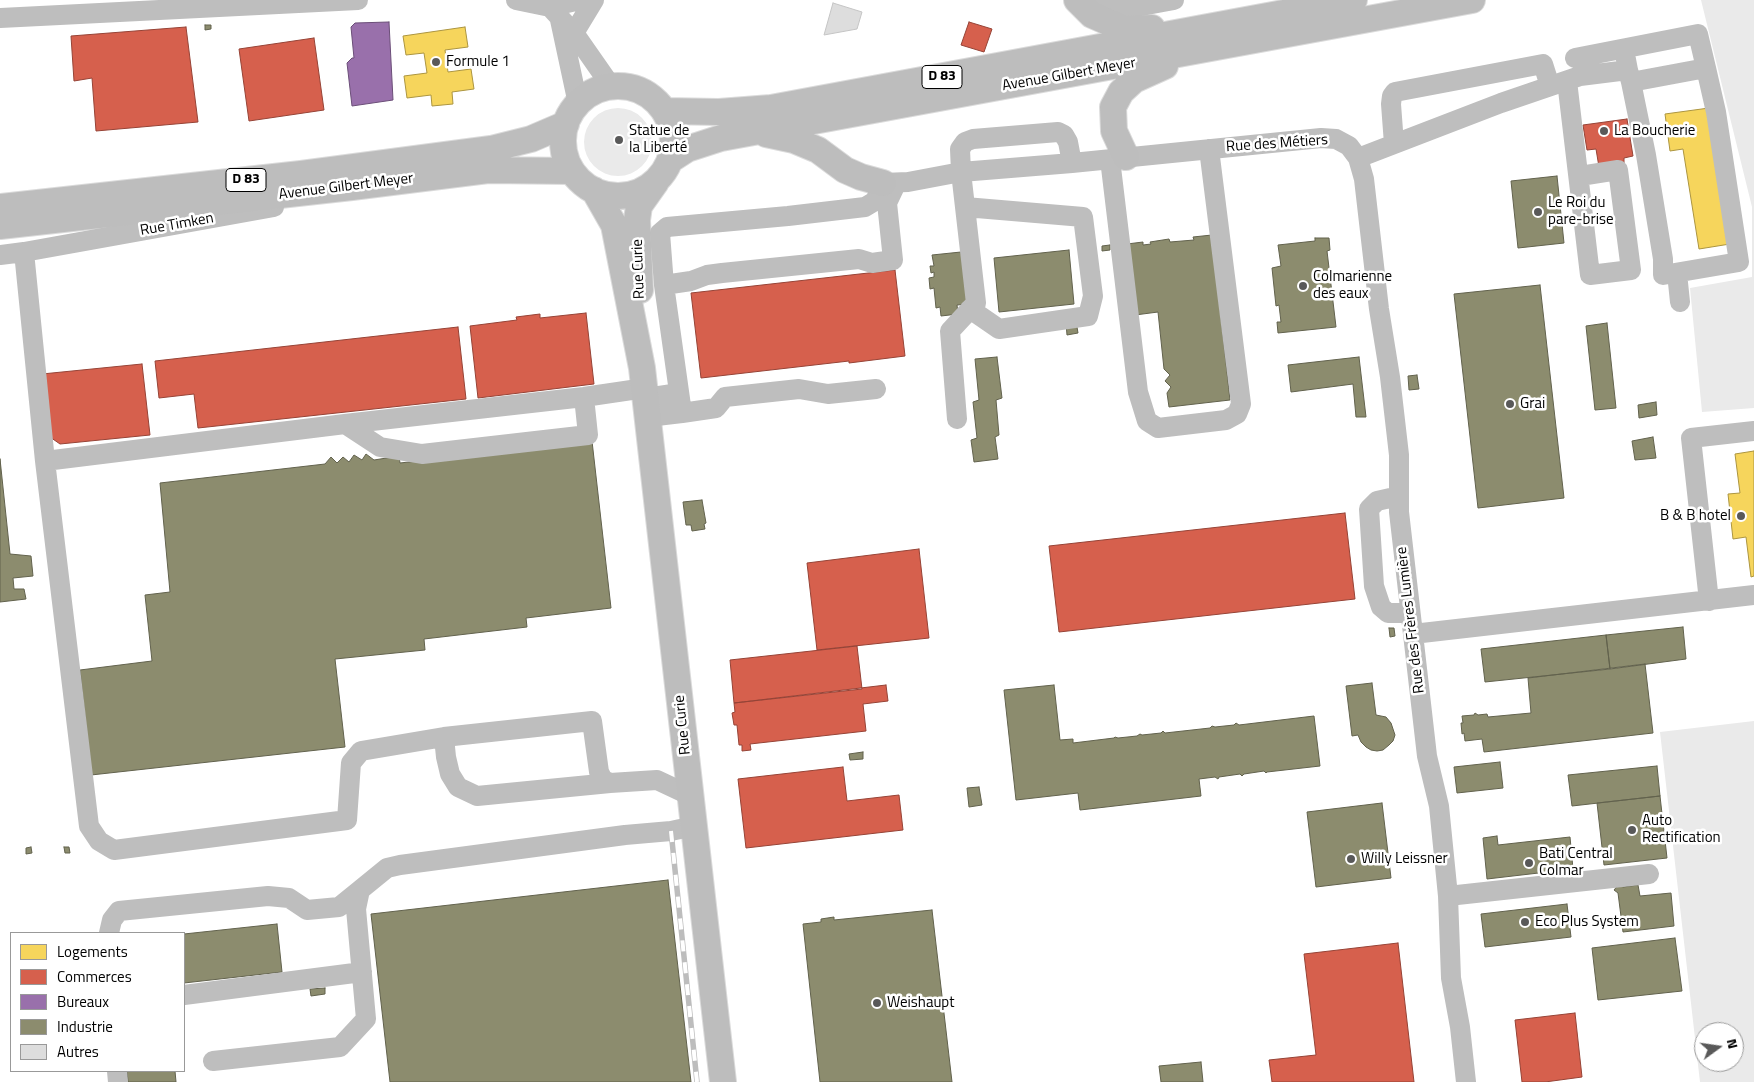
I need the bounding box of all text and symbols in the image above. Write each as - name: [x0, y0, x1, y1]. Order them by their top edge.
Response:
- place label: Formule 1: [446, 53, 510, 71]
- street label: Avenue Gilbert Meyer: [1001, 54, 1137, 96]
- marker: Formule 1: [430, 56, 442, 68]
- road number: D 83: [922, 66, 962, 88]
- place label: Statue de la Liberté: [629, 122, 689, 157]
- place label: La Boucherie: [1614, 122, 1695, 140]
- marker: La Boucherie: [1598, 125, 1610, 137]
- street label: Rue des Métiers: [1225, 131, 1329, 157]
- marker: Statue de la Liberté: [613, 134, 625, 146]
- road number: D 83: [226, 168, 266, 192]
- street label: Avenue Gilbert Meyer: [278, 170, 414, 204]
- place label: Le Roi du pare-brise: [1548, 194, 1614, 229]
- marker: Le Roi du pare-brise: [1532, 206, 1544, 218]
- street label: Rue Timken: [139, 210, 215, 240]
- street label: Rue Curie: [629, 239, 649, 299]
- place label: Colmarienne des eaux: [1313, 268, 1392, 303]
- marker: Colmarienne des eaux: [1297, 280, 1309, 292]
- place label: Grai: [1520, 395, 1545, 413]
- marker: Grai: [1504, 398, 1516, 410]
- place label: B & B hotel: [1660, 507, 1731, 525]
- marker: B & B hotel: [1735, 510, 1747, 522]
- street label: Rue des Frères Lumière: [1393, 545, 1429, 695]
- street label: Rue Curie: [671, 694, 695, 756]
- place label: Auto Rectification: [1642, 812, 1721, 847]
- marker: Auto Rectification: [1626, 824, 1638, 836]
- place label: Bati Central Colmar: [1539, 845, 1613, 880]
- place label: Willy Leissner: [1361, 850, 1448, 868]
- marker: Willy Leissner: [1345, 853, 1357, 865]
- marker: Bati Central Colmar: [1523, 857, 1535, 869]
- place label: Eco Plus System: [1535, 913, 1639, 931]
- marker: Eco Plus System: [1519, 916, 1531, 928]
- legend: [10, 932, 185, 1072]
- text: Logements: [57, 940, 128, 963]
- text: Commerces: [57, 965, 132, 988]
- text: Bureaux: [57, 990, 109, 1013]
- place label: Weishaupt: [887, 994, 954, 1012]
- marker: Weishaupt: [871, 997, 883, 1009]
- text: Industrie: [57, 1015, 113, 1038]
- north arrow: [1694, 1022, 1744, 1072]
- text: N: [1722, 1036, 1744, 1051]
- text: Autres: [57, 1040, 99, 1063]

